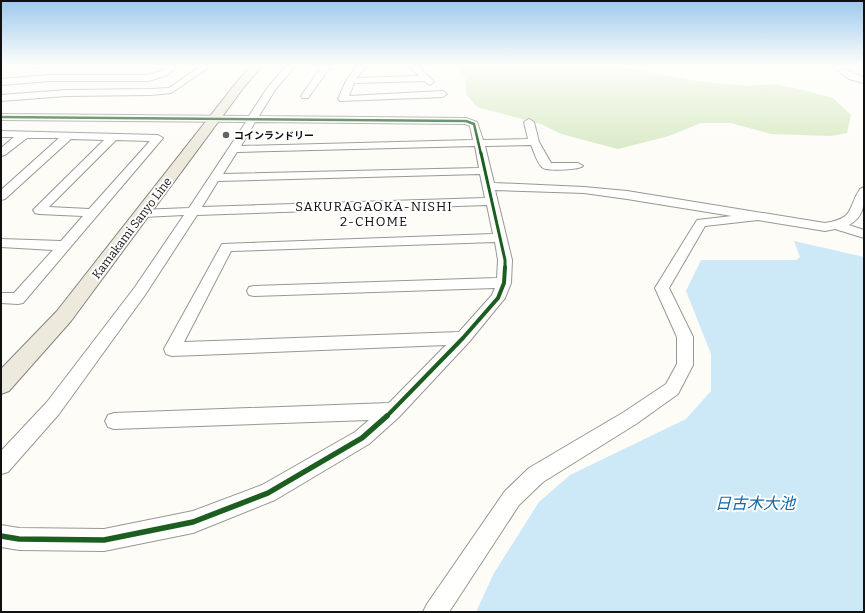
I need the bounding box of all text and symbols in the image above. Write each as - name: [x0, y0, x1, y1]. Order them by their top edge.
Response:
- marker: コインランドリー: [221, 130, 231, 140]
- place label: コインランドリー: [234, 130, 314, 142]
- street label: Kamakami Sanyo Line: [89, 175, 175, 281]
- district label: SAKURAGAOKA-NISHI 2-CHOME: [295, 199, 453, 229]
- water label: 日古木大池: [715, 494, 797, 513]

